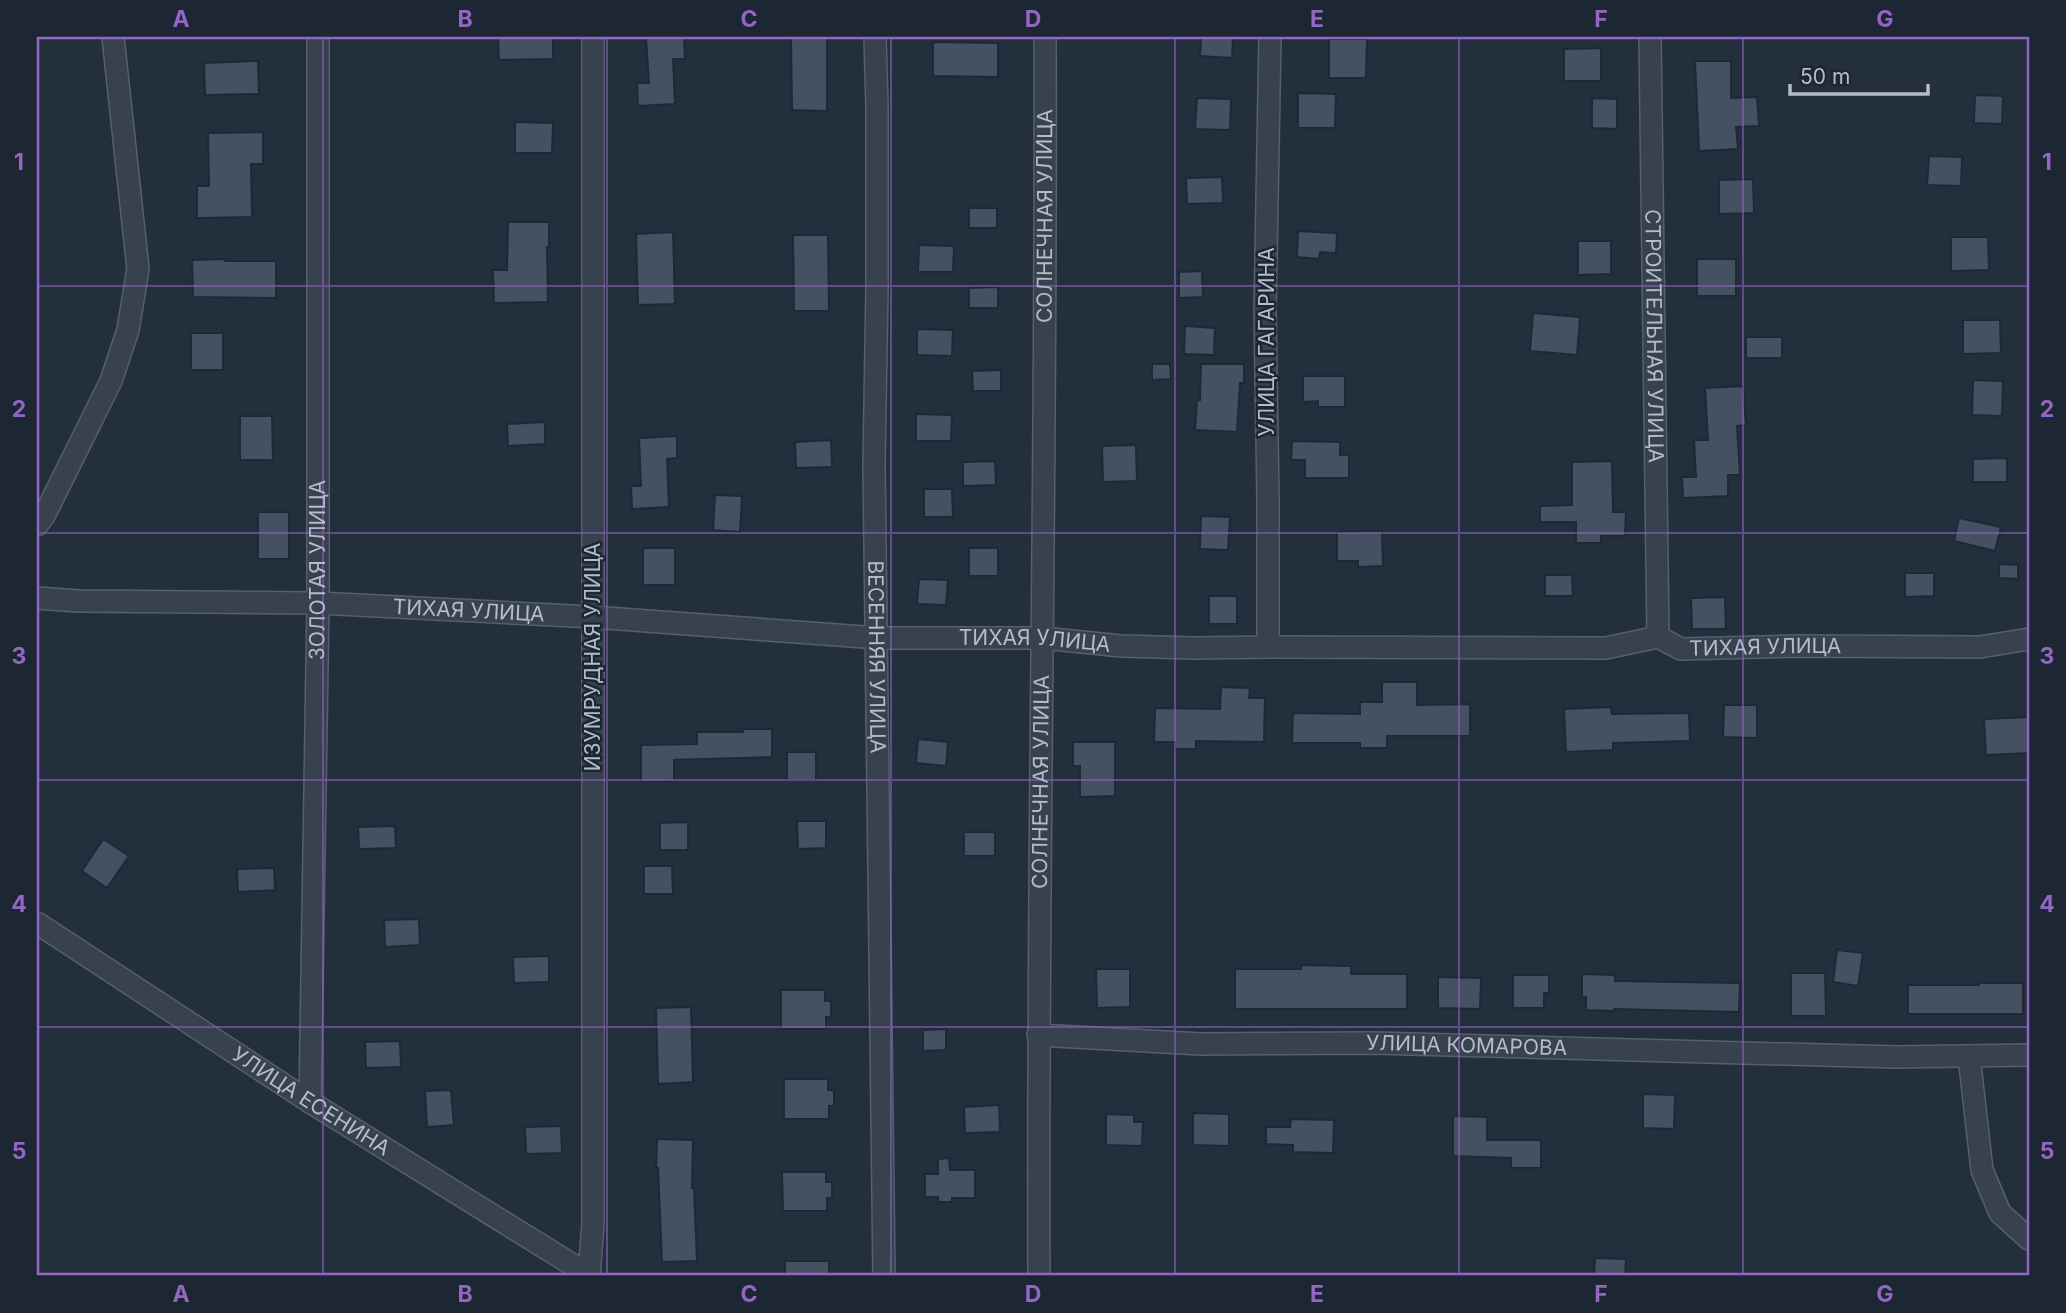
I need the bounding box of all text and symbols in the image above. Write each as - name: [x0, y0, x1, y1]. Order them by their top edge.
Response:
- text: A: [172, 5, 190, 33]
- text: B: [457, 5, 473, 33]
- text: C: [740, 5, 758, 33]
- text: D: [1025, 5, 1041, 33]
- text: E: [1310, 5, 1324, 33]
- text: F: [1594, 5, 1608, 33]
- text: G: [1876, 5, 1894, 33]
- scale bar: [1790, 52, 1928, 96]
- text: 50 m: [1800, 64, 1850, 89]
- street label: СОЛНЕЧНАЯ УЛИЦА: [1032, 109, 1057, 323]
- text: 1: [14, 148, 24, 176]
- text: 1: [2042, 148, 2052, 176]
- street label: СТРОИТЕЛЬНАЯ УЛИЦА: [1640, 209, 1669, 463]
- street label: УЛИЦА ГАГАРИНА: [1254, 247, 1279, 437]
- text: 2: [12, 395, 26, 423]
- text: 2: [2040, 395, 2054, 423]
- street label: ЗОЛОТАЯ УЛИЦА: [304, 480, 330, 660]
- street label: ИЗУМРУДНАЯ УЛИЦА: [580, 543, 605, 771]
- street label: ВЕСЕННЯЯ УЛИЦА: [863, 560, 891, 754]
- street label: ТИХАЯ УЛИЦА: [392, 594, 545, 627]
- street label: ТИХАЯ УЛИЦА: [959, 625, 1112, 657]
- street label: ТИХАЯ УЛИЦА: [1689, 633, 1841, 661]
- text: 3: [12, 642, 26, 670]
- text: 3: [2040, 642, 2054, 670]
- street label: СОЛНЕЧНАЯ УЛИЦА: [1027, 675, 1054, 889]
- text: 4: [11, 890, 27, 918]
- text: 4: [2039, 890, 2055, 918]
- street label: УЛИЦА КОМАРОВА: [1366, 1030, 1568, 1060]
- street label: УЛИЦА ЕСЕНИНА: [228, 1041, 395, 1161]
- text: 5: [12, 1137, 26, 1165]
- text: 5: [2040, 1137, 2054, 1165]
- text: A: [172, 1280, 190, 1308]
- text: B: [457, 1280, 473, 1308]
- text: C: [740, 1280, 758, 1308]
- text: D: [1025, 1280, 1041, 1308]
- text: E: [1310, 1280, 1324, 1308]
- text: F: [1594, 1280, 1608, 1308]
- text: G: [1876, 1280, 1894, 1308]

